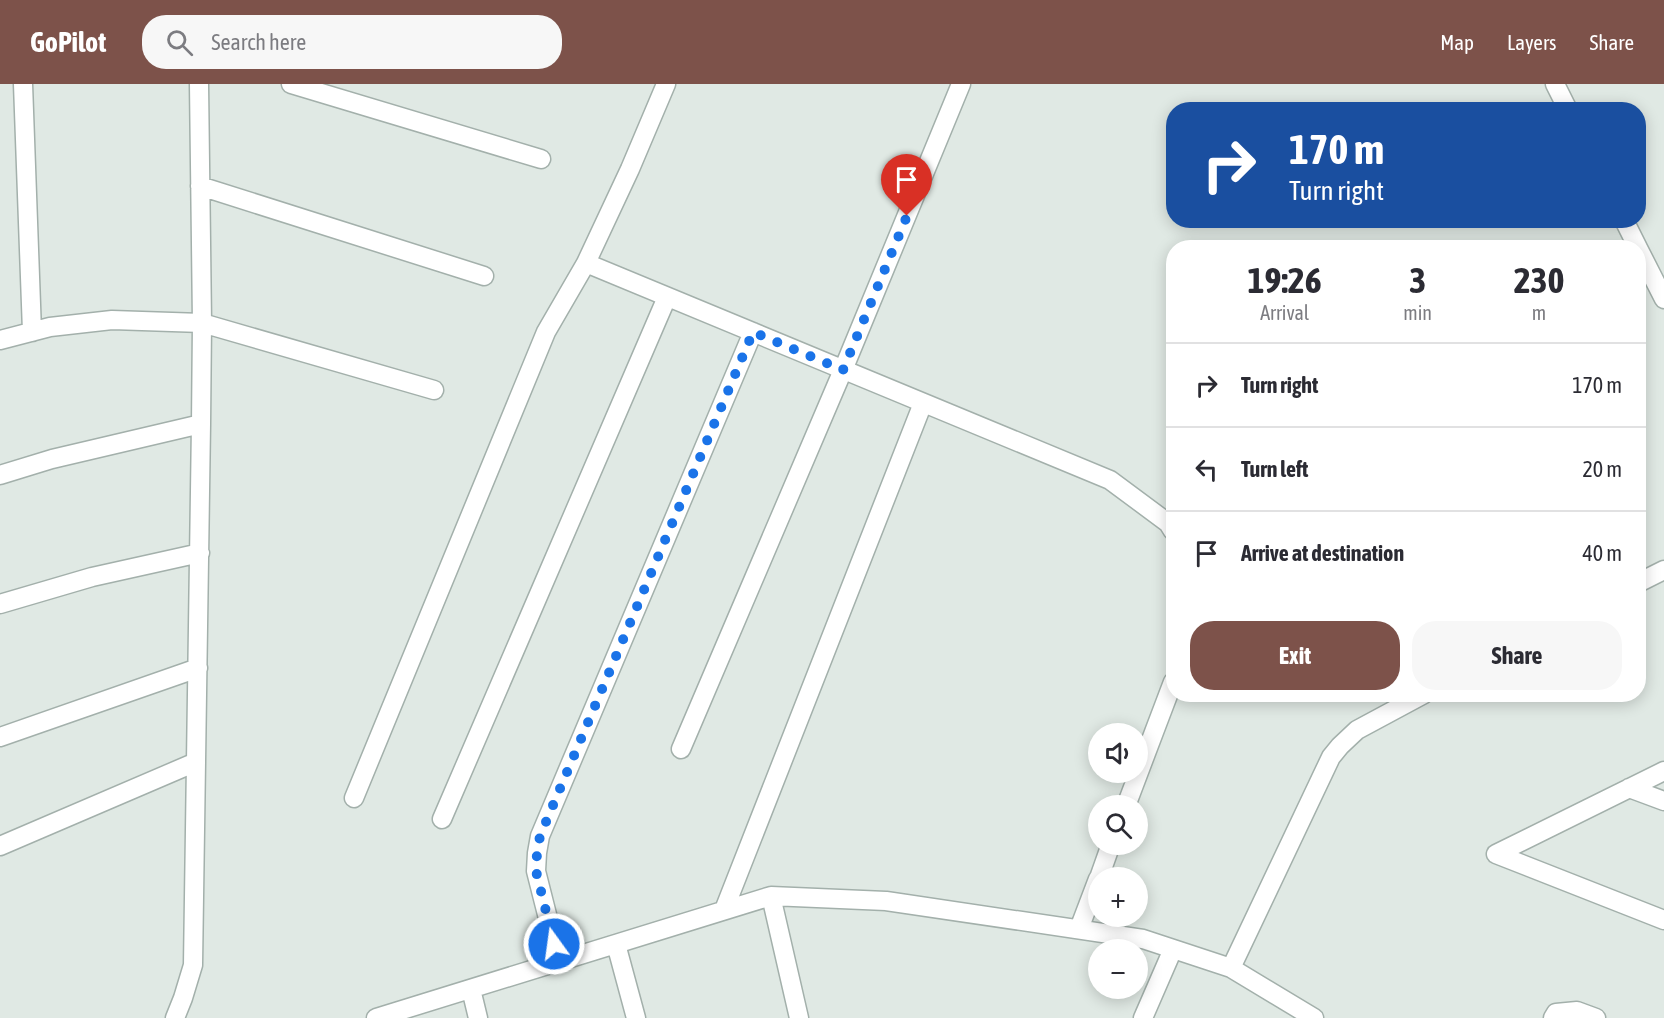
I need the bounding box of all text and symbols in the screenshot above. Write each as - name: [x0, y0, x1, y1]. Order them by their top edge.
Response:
- search box: [142, 15, 562, 69]
- text: GoPilot: [30, 26, 106, 58]
- icon: search: [163, 26, 196, 59]
- text: Search here: [211, 29, 306, 55]
- text: Map: [1440, 30, 1474, 54]
- text: Layers: [1507, 30, 1557, 54]
- text: Share: [1590, 30, 1634, 54]
- text: 170 m: [1289, 125, 1384, 173]
- icon: right: [1190, 126, 1268, 204]
- pin: [881, 154, 932, 216]
- icon: arrive: [890, 163, 923, 196]
- text: Turn right: [1289, 175, 1384, 206]
- text: 19:26: [1248, 259, 1322, 301]
- text: 3: [1409, 259, 1426, 301]
- text: 230: [1514, 259, 1564, 301]
- text: Arrival: [1260, 301, 1309, 324]
- text: min: [1403, 301, 1432, 324]
- text: m: [1532, 301, 1546, 324]
- icon: right: [1190, 369, 1223, 402]
- text: Turn right: [1241, 372, 1318, 398]
- text: 170 m: [1572, 372, 1622, 398]
- icon: left: [1190, 453, 1223, 486]
- text: Turn left: [1241, 456, 1308, 482]
- text: 20 m: [1582, 456, 1622, 482]
- icon: arrive: [1190, 537, 1223, 570]
- text: Arrive at destination: [1241, 540, 1404, 566]
- text: 40 m: [1582, 540, 1622, 566]
- button: Exit: [1190, 621, 1400, 690]
- button: Share: [1412, 621, 1622, 690]
- map controls: [1088, 723, 1148, 999]
- button: sound: [1088, 723, 1148, 783]
- button: search: [1088, 795, 1148, 855]
- button: +: [1088, 867, 1148, 927]
- position arrow: [522, 912, 586, 976]
- button: −: [1088, 939, 1148, 999]

